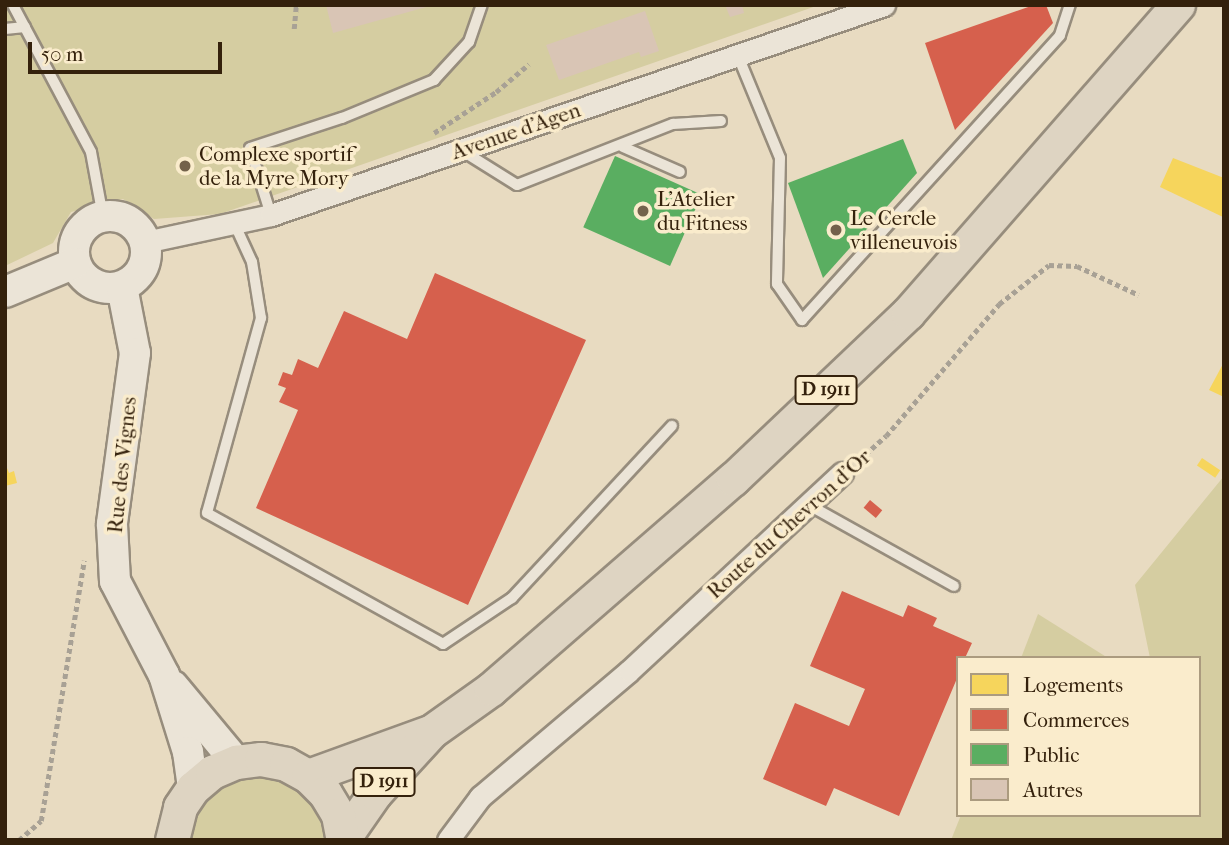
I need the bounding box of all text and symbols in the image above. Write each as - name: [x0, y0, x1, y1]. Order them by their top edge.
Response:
- scale bar: [32, 28, 226, 72]
- text: 50 m: [41, 42, 84, 66]
- street label: Avenue d'Agen: [448, 97, 584, 165]
- place label: Complexe sportif de la Myre Mory: [199, 141, 353, 191]
- marker: Complexe sportif de la Myre Mory: [177, 158, 193, 174]
- place label: L'Atelier du Fitness: [657, 186, 748, 236]
- marker: L'Atelier du Fitness: [635, 203, 651, 219]
- place label: Le Cercle villeneuvois: [850, 205, 957, 255]
- marker: Le Cercle villeneuvois: [828, 222, 844, 238]
- road number: D 1911: [794, 374, 858, 406]
- street label: Rue des Vignes: [102, 396, 142, 534]
- street label: Route du Chevron d'Or: [702, 444, 876, 604]
- legend: [956, 656, 1201, 817]
- text: Logements: [1023, 673, 1123, 697]
- text: Commerces: [1023, 708, 1129, 732]
- text: Public: [1023, 743, 1079, 767]
- road number: D 1911: [352, 766, 416, 797]
- text: Autres: [1023, 778, 1083, 802]

